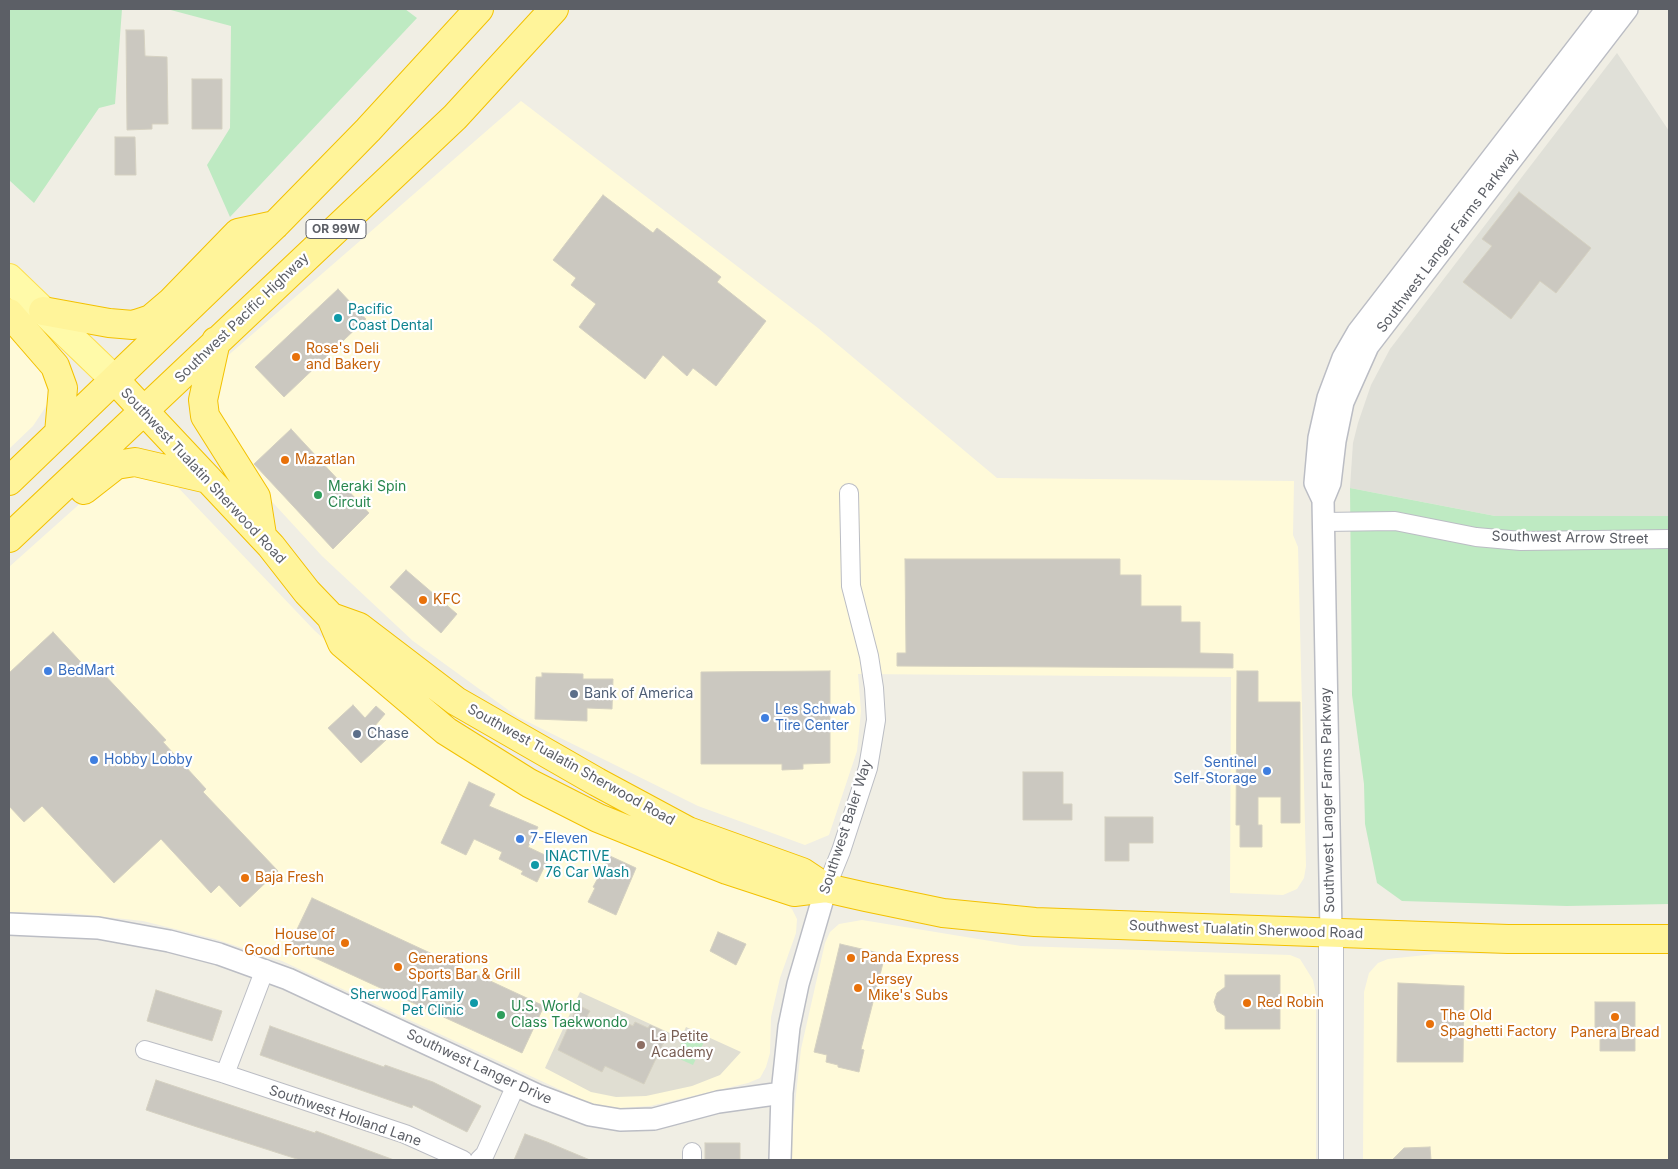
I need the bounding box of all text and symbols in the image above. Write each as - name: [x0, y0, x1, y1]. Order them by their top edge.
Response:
- street label: Southwest Langer Farms Parkway: [1373, 146, 1523, 336]
- road number: OR 99W: [306, 220, 366, 238]
- street label: Southwest Pacific Highway: [171, 249, 313, 387]
- place label: Pacific Coast Dental: [348, 302, 433, 334]
- marker: Pacific Coast Dental: [332, 312, 344, 324]
- place label: Rose's Deli and Bakery: [306, 341, 381, 374]
- marker: Rose's Deli and Bakery: [290, 351, 302, 363]
- street label: Southwest Tualatin Sherwood Road: [117, 385, 289, 567]
- place label: Mazatlan: [295, 452, 355, 468]
- marker: Mazatlan: [279, 454, 291, 466]
- place label: Meraki Spin Circuit: [328, 479, 406, 512]
- marker: Meraki Spin Circuit: [312, 489, 324, 501]
- street label: Southwest Arrow Street: [1491, 528, 1649, 548]
- place label: KFC: [433, 592, 461, 608]
- marker: KFC: [417, 594, 429, 606]
- place label: BedMart: [58, 663, 114, 679]
- marker: BedMart: [42, 665, 54, 677]
- place label: Bank of America: [584, 686, 693, 702]
- street label: Southwest Langer Farms Parkway: [1318, 687, 1338, 913]
- marker: Bank of America: [568, 688, 580, 700]
- street label: Southwest Tualatin Sherwood Road: [464, 701, 678, 829]
- place label: Les Schwab Tire Center: [775, 702, 856, 734]
- marker: Les Schwab Tire Center: [759, 712, 771, 724]
- place label: Chase: [367, 726, 409, 742]
- marker: Chase: [351, 728, 363, 740]
- place label: Hobby Lobby: [104, 752, 193, 768]
- marker: Hobby Lobby: [88, 754, 100, 766]
- place label: Sentinel Self-Storage: [1174, 755, 1257, 788]
- street label: Southwest Baler Way: [816, 758, 876, 896]
- marker: Sentinel Self-Storage: [1261, 765, 1273, 777]
- place label: 7-Eleven: [530, 831, 588, 847]
- marker: 7-Eleven: [514, 833, 526, 845]
- place label: INACTIVE 76 Car Wash: [545, 849, 629, 882]
- marker: INACTIVE 76 Car Wash: [529, 859, 541, 871]
- place label: Baja Fresh: [255, 870, 324, 886]
- marker: Baja Fresh: [239, 872, 251, 884]
- street label: Southwest Tualatin Sherwood Road: [1129, 918, 1363, 942]
- place label: House of Good Fortune: [244, 927, 335, 960]
- marker: House of Good Fortune: [339, 937, 351, 949]
- place label: Panda Express: [861, 950, 959, 966]
- place label: Generations Sports Bar & Grill: [408, 951, 520, 984]
- marker: Panda Express: [845, 952, 857, 964]
- marker: Generations Sports Bar & Grill: [392, 961, 404, 973]
- place label: Jersey Mike's Subs: [868, 972, 948, 1004]
- marker: Jersey Mike's Subs: [852, 982, 864, 994]
- place label: Sherwood Family Pet Clinic: [350, 987, 464, 1020]
- place label: Red Robin: [1257, 995, 1324, 1011]
- marker: Sherwood Family Pet Clinic: [468, 997, 480, 1009]
- marker: Red Robin: [1241, 997, 1253, 1009]
- place label: U.S. World Class Taekwondo: [511, 999, 628, 1032]
- place label: The Old Spaghetti Factory: [1440, 1008, 1557, 1040]
- marker: U.S. World Class Taekwondo: [495, 1009, 507, 1021]
- marker: Panera Bread: [1609, 1011, 1621, 1023]
- marker: The Old Spaghetti Factory: [1424, 1018, 1436, 1030]
- place label: Panera Bread: [1570, 1025, 1660, 1041]
- street label: Southwest Langer Drive: [404, 1026, 554, 1108]
- place label: La Petite Academy: [651, 1029, 713, 1062]
- marker: La Petite Academy: [635, 1039, 647, 1051]
- street label: Southwest Holland Lane: [267, 1082, 423, 1150]

